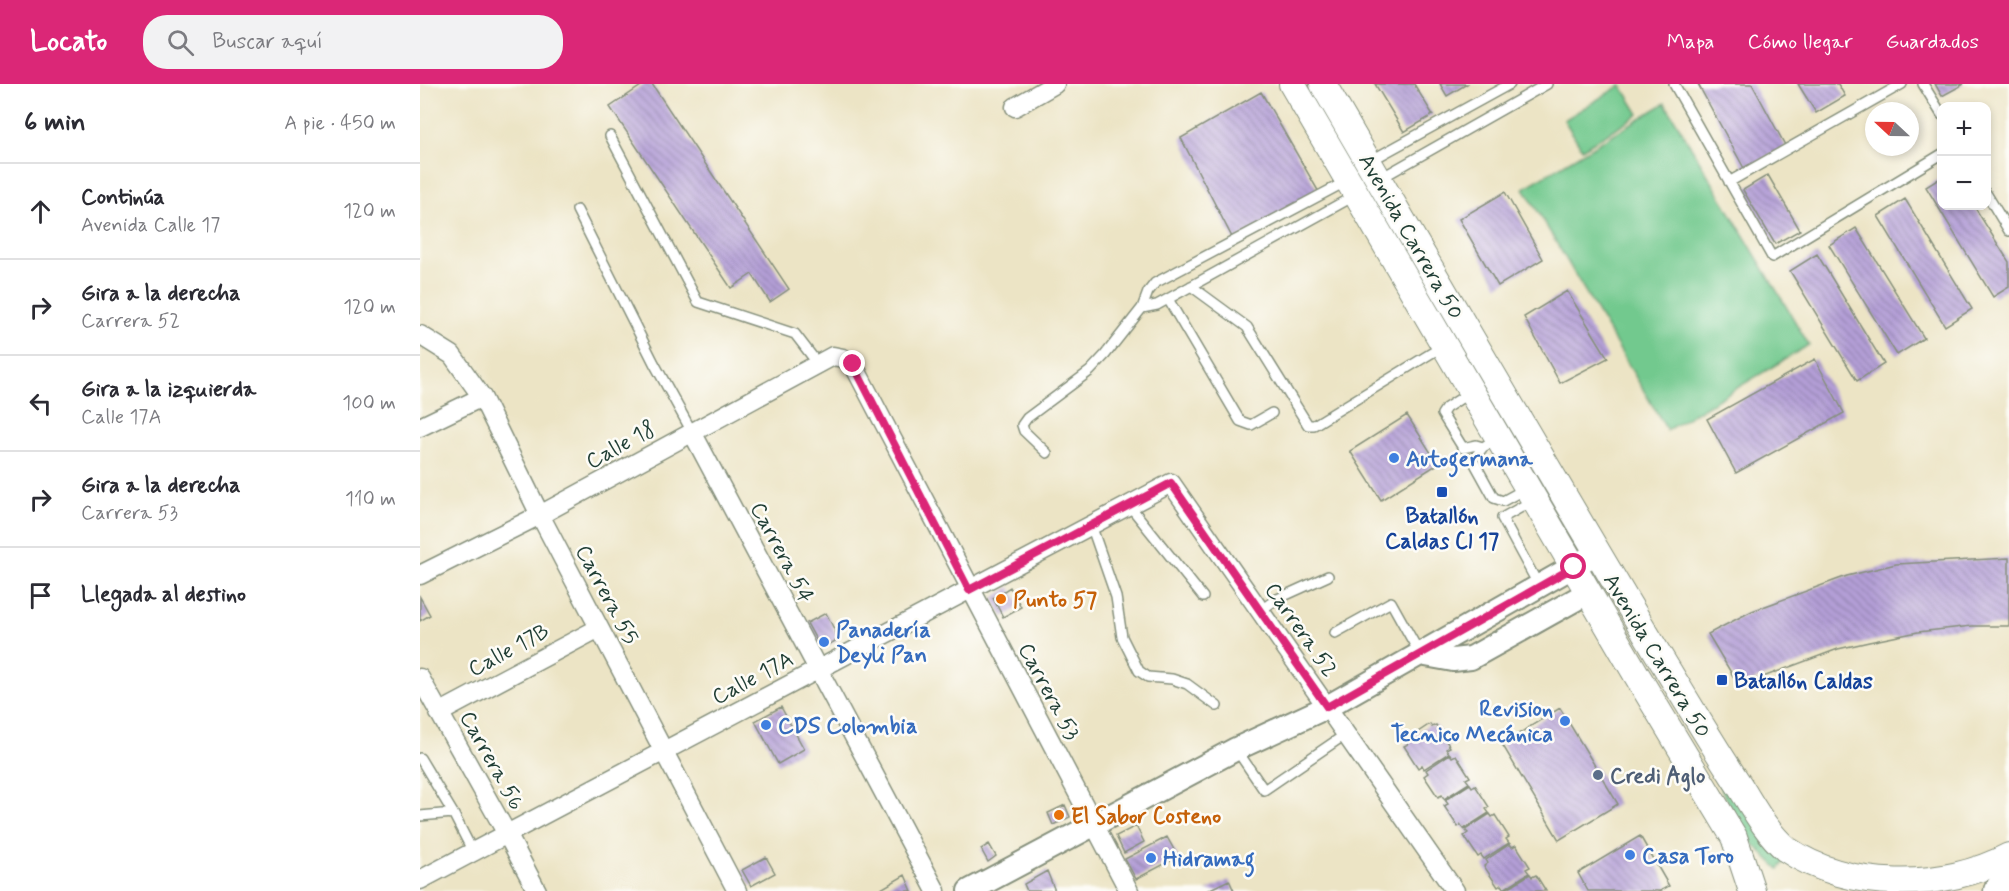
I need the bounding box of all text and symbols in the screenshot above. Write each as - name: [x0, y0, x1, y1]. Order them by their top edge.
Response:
- search box: [143, 15, 563, 69]
- text: Locato: [30, 24, 107, 61]
- icon: search: [164, 26, 197, 59]
- text: Buscar aquí: [212, 28, 323, 56]
- text: Mapa: [1667, 28, 1715, 56]
- text: Cómo llegar: [1748, 28, 1853, 56]
- text: Guardados: [1886, 28, 1979, 56]
- north arrow: [1865, 102, 1919, 156]
- map controls: [1937, 102, 1991, 210]
- button: +: [1937, 102, 1991, 156]
- text: 6 min: [24, 106, 86, 140]
- text: A pie · 450 m: [284, 110, 396, 137]
- street label: Avenida Carrera 50: [1351, 149, 1469, 325]
- button: −: [1937, 156, 1991, 210]
- text: Continúa: [81, 184, 165, 212]
- icon: ahead: [24, 195, 57, 228]
- text: 120 m: [343, 198, 396, 225]
- text: Avenida Calle 17: [81, 212, 220, 239]
- text: Gira a la derecha: [81, 280, 241, 308]
- icon: right: [24, 291, 57, 324]
- text: 120 m: [343, 294, 396, 321]
- text: Carrera 52: [81, 308, 180, 335]
- route end: [839, 350, 865, 376]
- text: Gira a la izquierda: [81, 376, 256, 404]
- icon: left: [24, 387, 57, 420]
- text: 100 m: [342, 390, 396, 417]
- text: Calle 17A: [81, 404, 161, 431]
- street label: Calle 18: [581, 415, 661, 476]
- place label: Autogermana: [1406, 446, 1534, 478]
- marker: Autogermana: [1387, 451, 1401, 465]
- text: Gira a la derecha: [81, 472, 241, 500]
- icon: right: [24, 483, 57, 516]
- marker: Batallón Caldas Cl 17: [1435, 485, 1449, 499]
- text: 110 m: [345, 486, 396, 513]
- street label: Carrera 54: [743, 498, 820, 608]
- text: Carrera 53: [81, 500, 178, 527]
- place label: Batallón Caldas Cl 17: [1385, 503, 1499, 556]
- street label: Carrera 55: [568, 540, 644, 650]
- route start: [1560, 553, 1586, 579]
- street label: Avenida Carrera 50: [1596, 569, 1716, 743]
- street label: Carrera 52: [1258, 578, 1343, 683]
- icon: arrive: [24, 579, 57, 612]
- text: Llegada al destino: [81, 581, 246, 609]
- place label: Punto 57: [1013, 587, 1097, 615]
- marker: Punto 57: [994, 592, 1008, 606]
- place label: Panadería Deyli Pan: [836, 617, 931, 670]
- street label: Calle 17B: [463, 618, 554, 684]
- marker: Panadería Deyli Pan: [817, 635, 831, 649]
- street label: Carrera 53: [1011, 638, 1086, 746]
- street label: Calle 17A: [707, 646, 799, 712]
- place label: Batallón Caldas: [1734, 668, 1873, 696]
- marker: Batallón Caldas: [1715, 673, 1729, 687]
- place label: Revision Tecnico Mecánica: [1391, 696, 1553, 749]
- street label: Carrera 56: [452, 706, 530, 816]
- place label: CDS Colombia: [778, 713, 917, 741]
- marker: Revision Tecnico Mecánica: [1558, 714, 1572, 728]
- marker: CDS Colombia: [759, 718, 773, 732]
- place label: Credi Aglo: [1610, 763, 1705, 792]
- marker: Credi Aglo: [1591, 768, 1605, 782]
- place label: El Sabor Costeno: [1071, 803, 1221, 831]
- marker: El Sabor Costeno: [1052, 808, 1066, 822]
- place label: Casa Toro: [1642, 843, 1734, 871]
- place label: Hidramag: [1163, 846, 1255, 878]
- marker: Casa Toro: [1623, 848, 1637, 862]
- marker: Hidramag: [1144, 851, 1158, 865]

